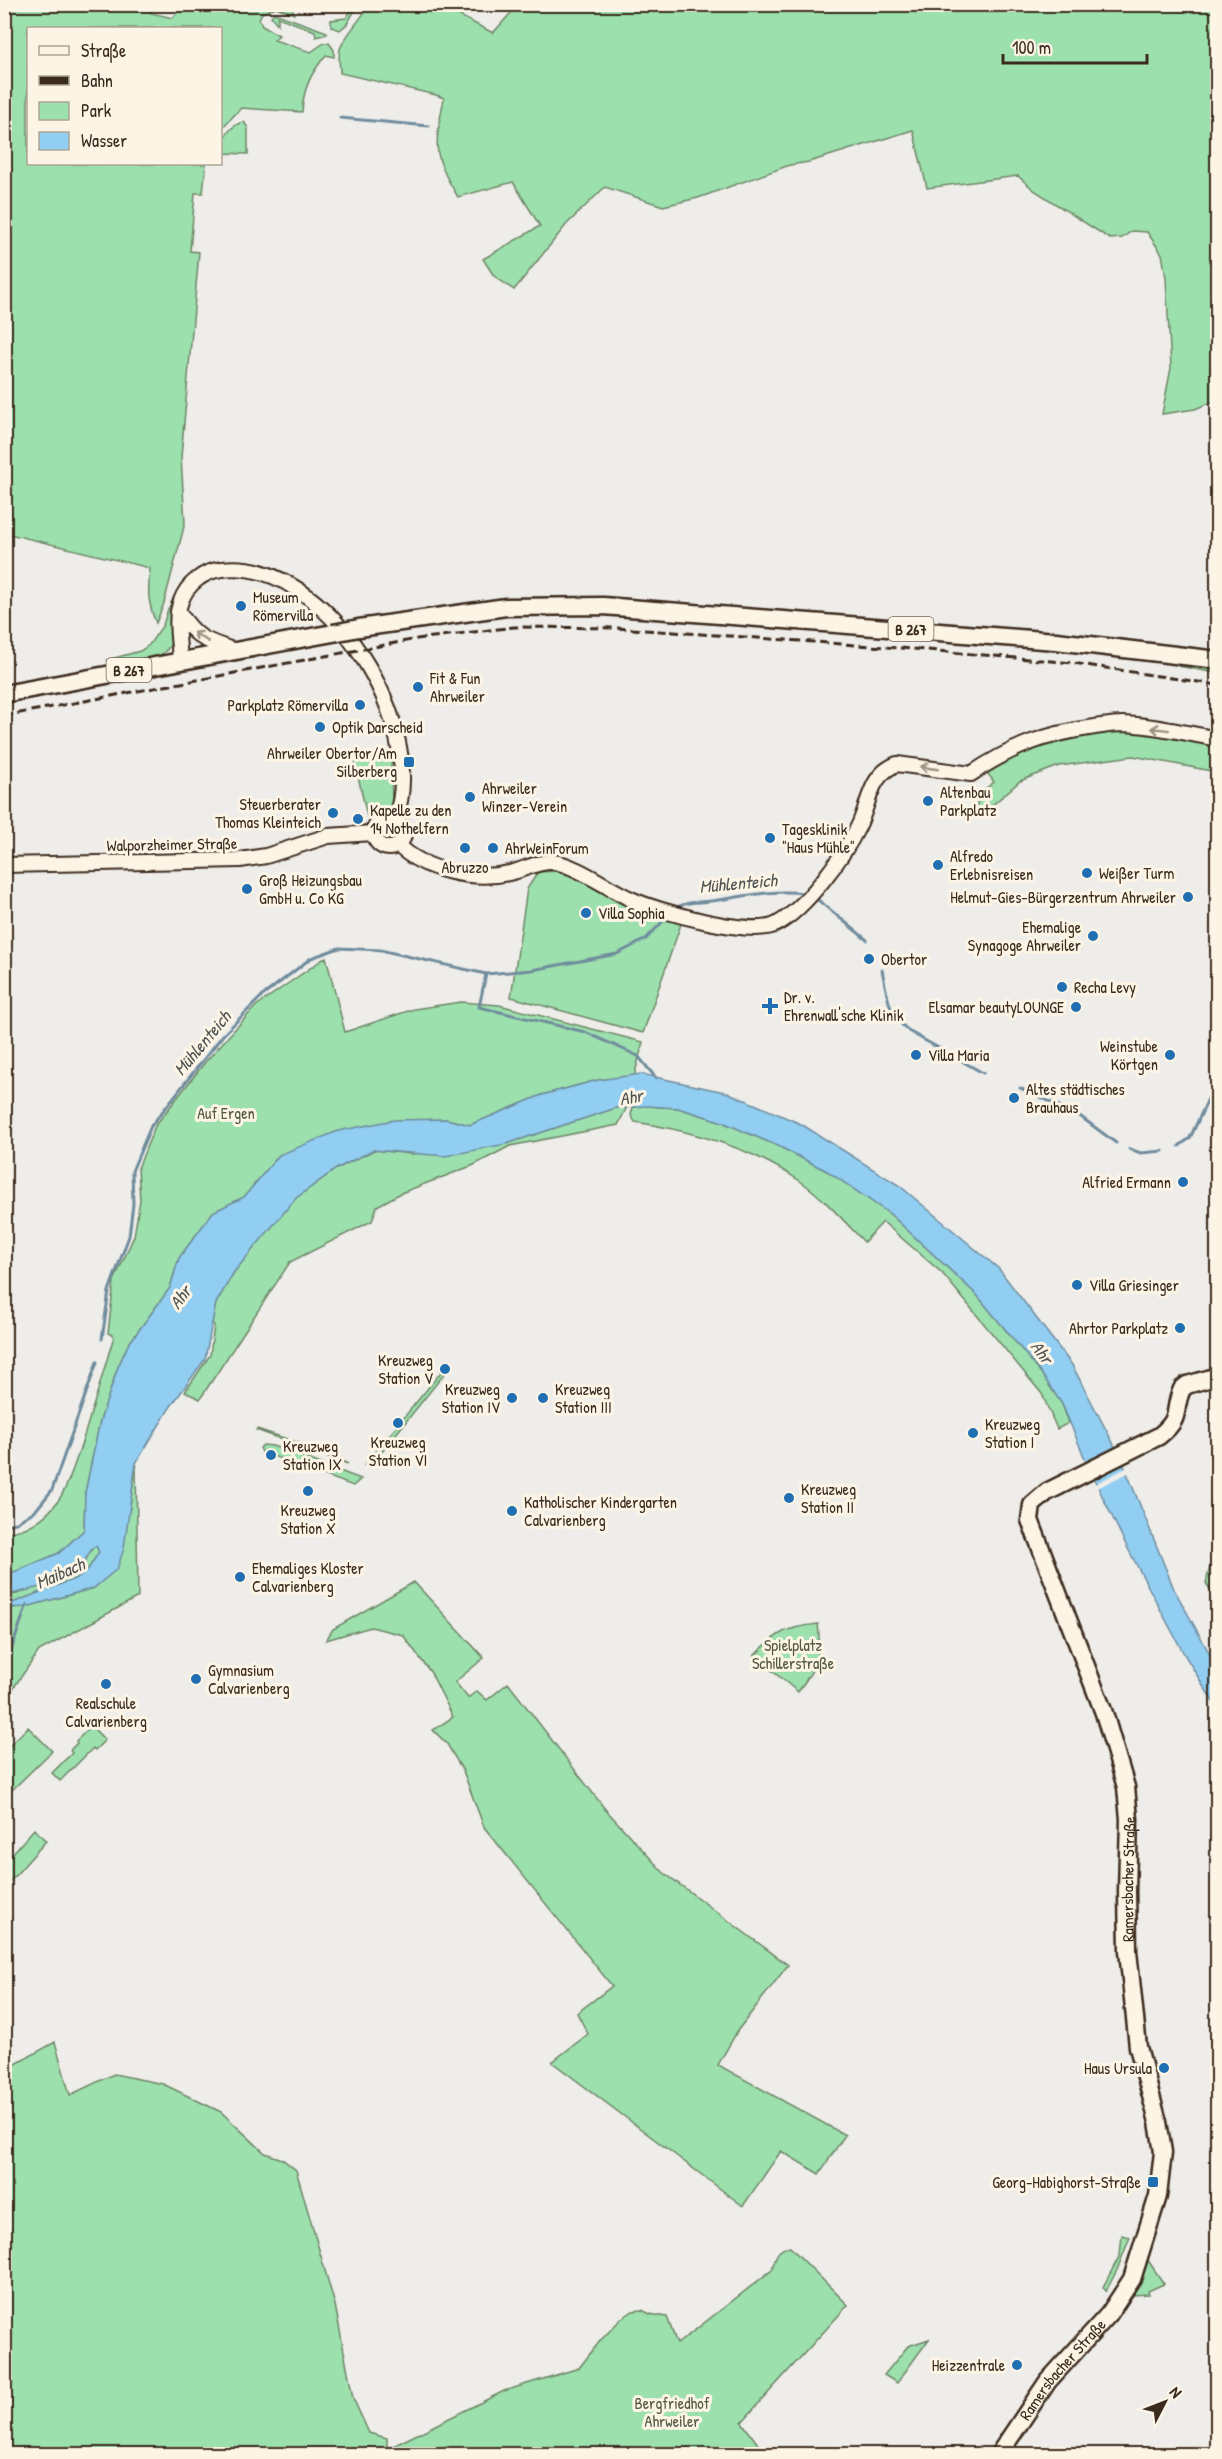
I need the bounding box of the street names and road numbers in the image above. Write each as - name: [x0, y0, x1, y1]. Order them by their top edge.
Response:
- road number: B 267: [888, 617, 934, 641]
- road number: B 267: [106, 658, 152, 682]
- street label: Walporzheimer Straße: [107, 832, 238, 856]
- street label: Ramersbacher Straße: [1116, 1816, 1140, 1942]
- street label: Ramersbacher Straße: [1014, 2313, 1111, 2424]

